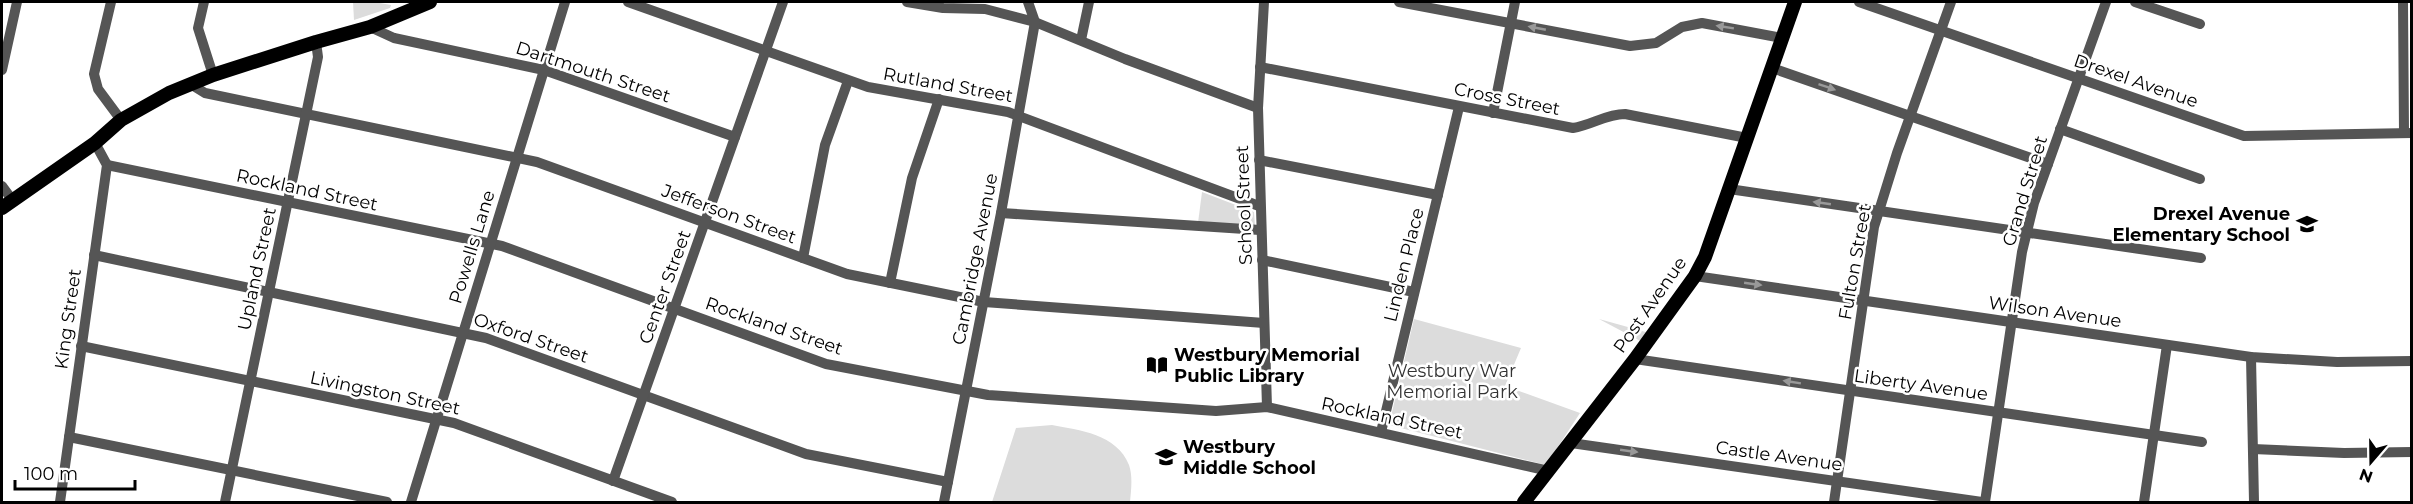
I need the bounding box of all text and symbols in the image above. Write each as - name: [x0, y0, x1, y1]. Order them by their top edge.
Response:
- one-way arrow: [1715, 22, 1734, 31]
- one-way arrow: [1527, 23, 1546, 32]
- street label: Dartmouth Street: [513, 37, 673, 107]
- street label: Drexel Avenue: [2071, 49, 2201, 113]
- street label: Rutland Street: [881, 63, 1015, 107]
- street label: Cross Street: [1452, 78, 1562, 120]
- one-way arrow: [1818, 83, 1836, 93]
- street label: Grand Street: [1998, 133, 2052, 249]
- street label: School Street: [1231, 145, 1257, 265]
- street label: Rockland Street: [234, 164, 380, 216]
- street label: Cambridge Avenue: [948, 171, 1002, 347]
- street label: Jefferson Street: [658, 179, 799, 249]
- street label: Powells Lane: [444, 187, 500, 306]
- one-way arrow: [1812, 198, 1831, 207]
- street label: Fulton Street: [1834, 202, 1876, 322]
- place label: Drexel Avenue Elementary School: [2113, 203, 2290, 246]
- street label: Upland Street: [233, 205, 281, 333]
- street label: Linden Place: [1379, 206, 1429, 324]
- school or university icon: Drexel Avenue Elementary School: [2295, 212, 2319, 236]
- street label: Center Street: [634, 227, 696, 347]
- street label: Post Avenue: [1609, 252, 1691, 357]
- street label: King Street: [50, 267, 86, 371]
- one-way arrow: [1743, 280, 1762, 289]
- street label: Rockland Street: [702, 292, 846, 360]
- street label: Wilson Avenue: [1987, 292, 2123, 332]
- street label: Oxford Street: [471, 308, 591, 368]
- place label: Westbury Memorial Public Library: [1174, 344, 1360, 387]
- library icon: Westbury Memorial Public Library: [1145, 353, 1169, 377]
- park label: Westbury War Memorial Park: [1386, 360, 1518, 403]
- street label: Liberty Avenue: [1853, 365, 1990, 405]
- street label: Livingston Street: [308, 366, 462, 420]
- one-way arrow: [1782, 378, 1801, 387]
- street label: Rockland Street: [1319, 392, 1465, 444]
- north arrow: [2341, 432, 2401, 492]
- place label: Westbury Middle School: [1183, 436, 1316, 479]
- street label: Castle Avenue: [1714, 436, 1844, 476]
- school or university icon: Westbury Middle School: [1154, 445, 1178, 469]
- one-way arrow: [1620, 446, 1639, 455]
- scale bar: [15, 453, 135, 491]
- text: 100 m: [24, 463, 78, 485]
- text: N: [2357, 464, 2375, 487]

